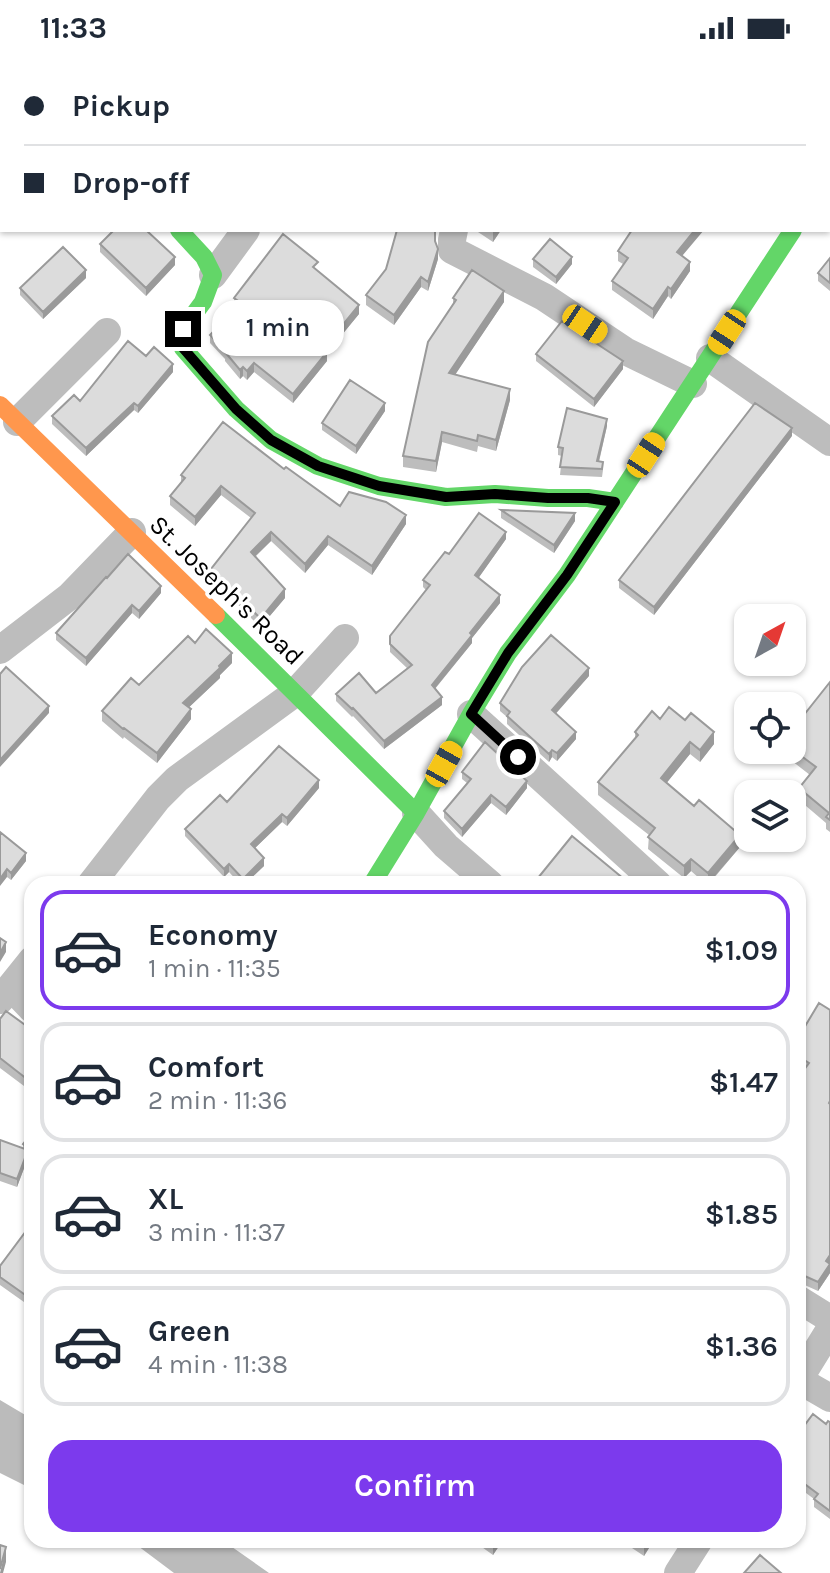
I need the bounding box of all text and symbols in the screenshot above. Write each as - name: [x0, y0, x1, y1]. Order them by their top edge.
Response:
- text: 11:33: [40, 10, 107, 46]
- text: Pickup: [72, 88, 170, 124]
- text: Drop-off: [72, 165, 190, 201]
- callout: 1 min: [211, 301, 343, 357]
- car: [558, 301, 612, 347]
- car: [704, 305, 750, 359]
- route end: [165, 311, 201, 347]
- text: 1 min: [246, 312, 310, 343]
- car: [623, 428, 669, 482]
- street label: St. Joseph's Road: [143, 509, 310, 672]
- north arrow: [734, 604, 806, 676]
- map controls: [734, 604, 806, 852]
- button: locate: [734, 692, 806, 764]
- car: [422, 737, 466, 791]
- route start: [500, 739, 536, 775]
- button: layers: [734, 780, 806, 852]
- icon: car: [52, 914, 124, 986]
- text: Economy: [148, 917, 278, 953]
- text: $1.09: [704, 932, 778, 968]
- text: 1 min · 11:35: [148, 953, 281, 984]
- icon: car: [52, 1046, 124, 1118]
- text: Comfort: [148, 1049, 264, 1085]
- text: $1.47: [709, 1064, 778, 1100]
- text: 2 min · 11:36: [148, 1085, 287, 1116]
- icon: car: [52, 1178, 124, 1250]
- text: XL: [148, 1181, 183, 1217]
- text: $1.85: [705, 1196, 778, 1232]
- text: 3 min · 11:37: [148, 1217, 285, 1248]
- icon: car: [52, 1310, 124, 1382]
- text: Green: [148, 1313, 231, 1349]
- text: $1.36: [705, 1328, 778, 1364]
- text: 4 min · 11:38: [148, 1349, 288, 1380]
- button: Confirm: [48, 1440, 782, 1532]

